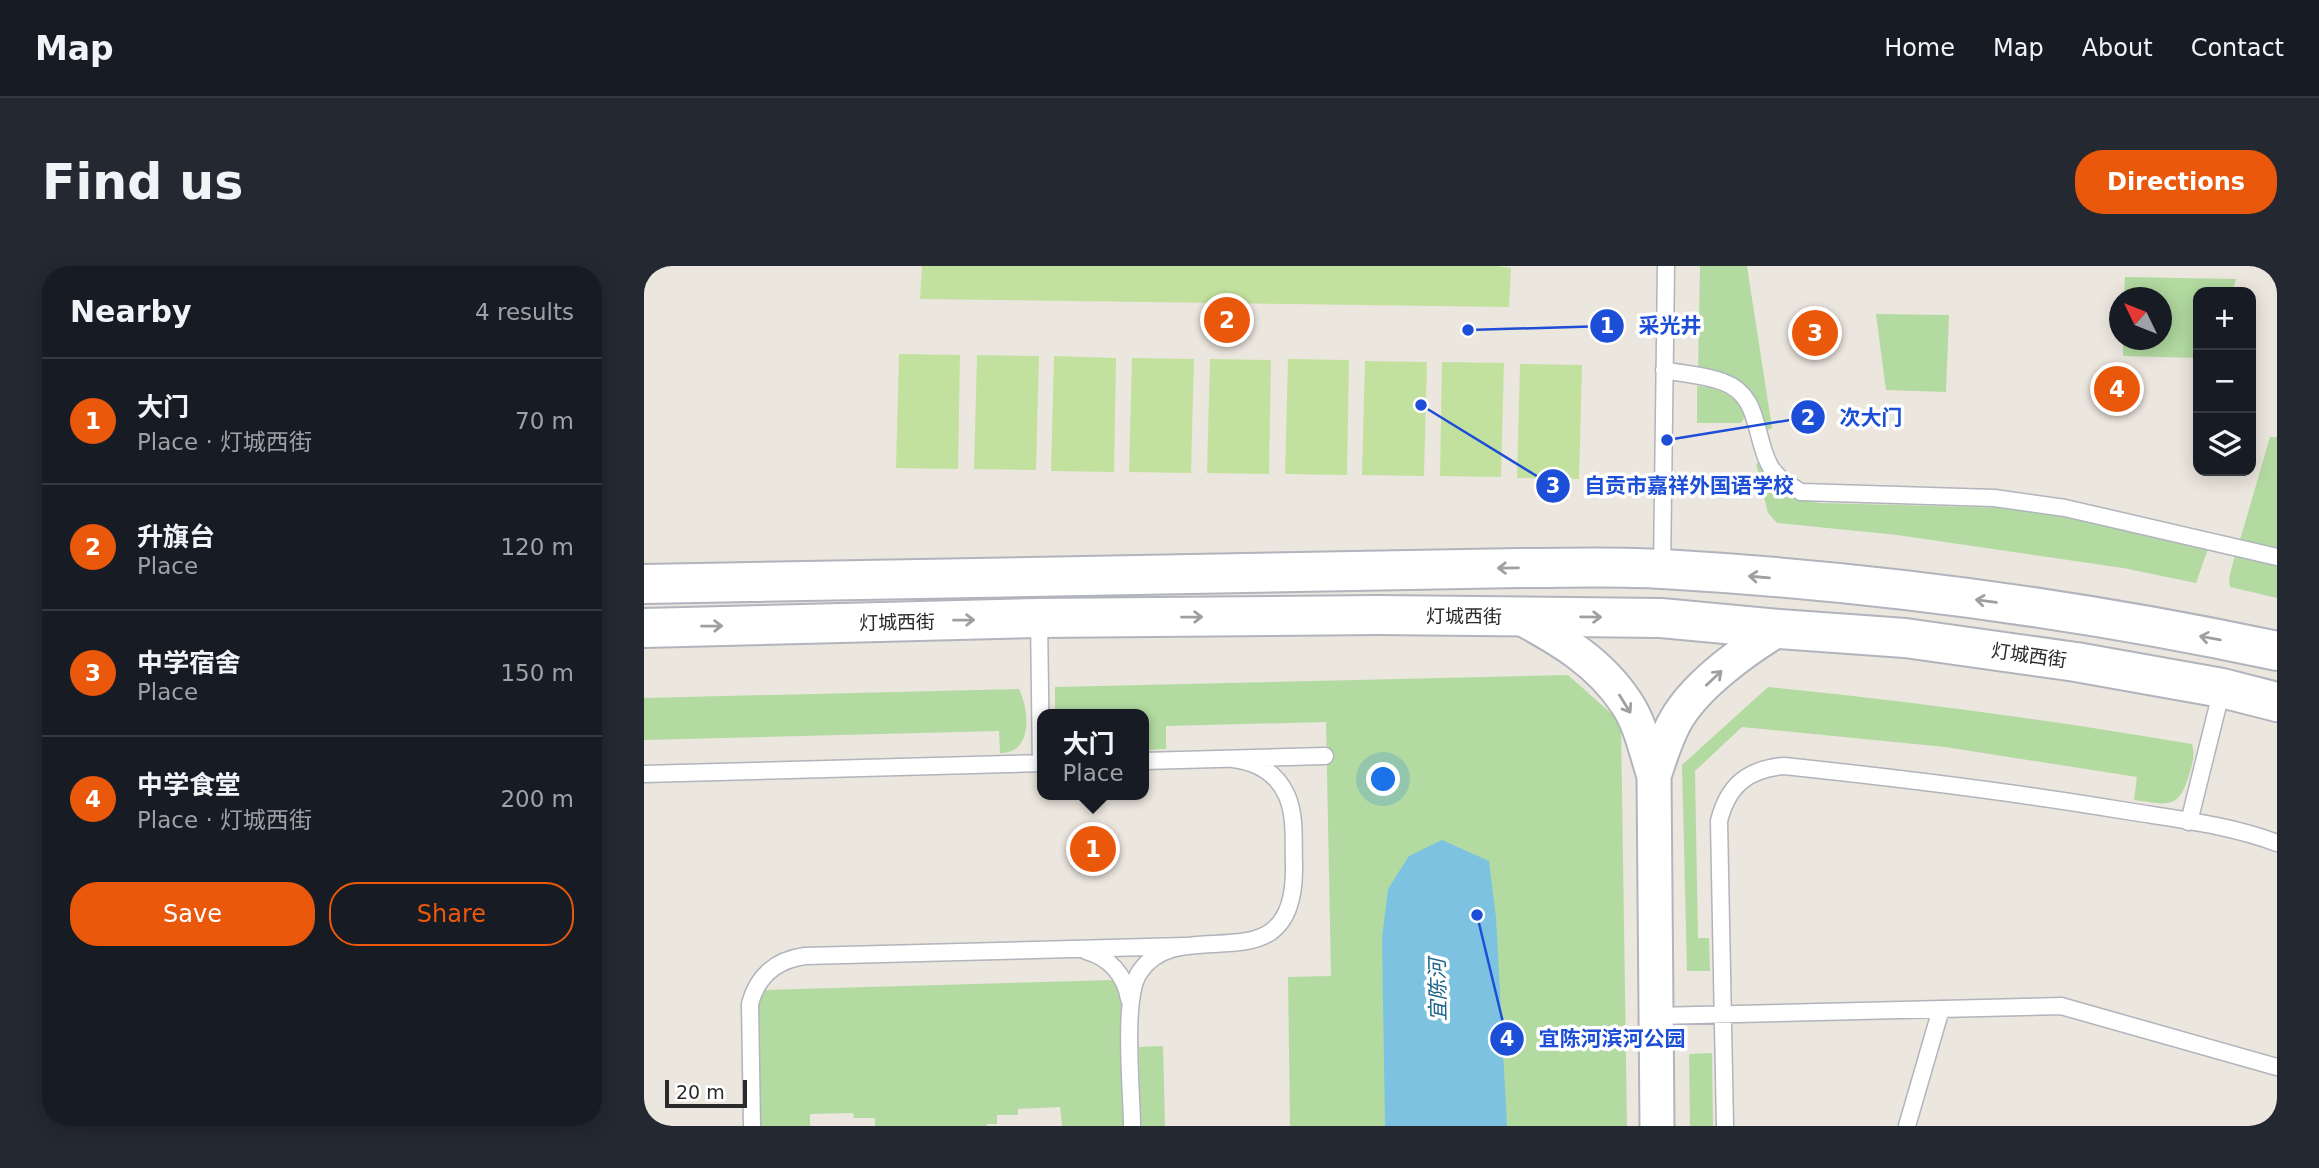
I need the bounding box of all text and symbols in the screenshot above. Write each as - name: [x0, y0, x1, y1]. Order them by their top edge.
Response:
- text: Map: [35, 29, 114, 68]
- text: Home: [1884, 34, 1955, 62]
- text: Map: [1993, 34, 2044, 62]
- text: About: [2082, 34, 2153, 62]
- text: Contact: [2191, 34, 2284, 62]
- button: Directions: [2075, 150, 2277, 214]
- text: Find us: [42, 154, 243, 211]
- north arrow: [2109, 287, 2172, 350]
- map controls: [2193, 287, 2256, 476]
- button: +: [2193, 287, 2256, 350]
- text: Nearby: [70, 294, 192, 329]
- pin: 2: [1204, 294, 1250, 346]
- text: 4 results: [475, 299, 574, 325]
- callout: 采光井: [1590, 305, 1716, 347]
- pin: 3: [1792, 307, 1838, 359]
- text: 1: [1600, 314, 1614, 338]
- text: 采光井: [1639, 314, 1702, 338]
- button: −: [2193, 350, 2256, 413]
- pin: 4: [2094, 363, 2140, 415]
- text: 大门: [137, 392, 189, 422]
- callout: 次大门: [1790, 396, 1916, 438]
- text: 2: [1801, 406, 1815, 430]
- text: 次大门: [1840, 406, 1903, 430]
- text: 1: [85, 408, 101, 434]
- text: 70 m: [515, 408, 574, 434]
- button: layers: [2193, 413, 2256, 476]
- text: Place · 灯城西街: [137, 429, 312, 455]
- callout: 自贡市嘉祥外国语学校: [1535, 465, 1808, 507]
- text: 3: [1546, 474, 1560, 498]
- text: 自贡市嘉祥外国语学校: [1584, 474, 1794, 498]
- text: 升旗台: [137, 522, 215, 552]
- text: 2: [85, 534, 101, 560]
- text: 120 m: [500, 534, 574, 560]
- text: Place: [137, 553, 198, 579]
- one-way arrow: [1497, 561, 1520, 575]
- one-way arrow: [1749, 570, 1771, 583]
- one-way arrow: [1975, 595, 1997, 608]
- street label: 灯城西街: [1426, 605, 1502, 627]
- street label: 灯城西街: [859, 610, 935, 634]
- one-way arrow: [1180, 610, 1203, 624]
- one-way arrow: [1579, 610, 1602, 624]
- one-way arrow: [952, 613, 975, 627]
- one-way arrow: [700, 619, 723, 633]
- one-way arrow: [2199, 631, 2222, 644]
- street label: 灯城西街: [1990, 639, 2068, 671]
- text: 中学宿舍: [137, 648, 241, 678]
- text: 3: [85, 660, 101, 686]
- text: 150 m: [500, 660, 574, 686]
- one-way arrow: [1705, 670, 1723, 686]
- text: Place: [137, 679, 198, 705]
- one-way arrow: [1618, 694, 1633, 713]
- popup: [1037, 709, 1149, 800]
- text: 大门: [1062, 729, 1114, 759]
- text: Place: [1062, 760, 1124, 786]
- your location: [1366, 762, 1400, 796]
- text: 中学食堂: [137, 770, 241, 800]
- text: 4: [85, 786, 101, 812]
- text: 200 m: [500, 786, 574, 812]
- text: Place · 灯城西街: [137, 807, 312, 833]
- pin: 1: [1070, 823, 1116, 875]
- button: Save: [70, 882, 315, 946]
- button: Share: [329, 882, 574, 946]
- water label: 宜陈河: [1425, 954, 1451, 1022]
- callout: 宜陈河滨河公园: [1490, 1018, 1700, 1060]
- text: 4: [1500, 1027, 1514, 1051]
- text: 宜陈河滨河公园: [1539, 1027, 1686, 1051]
- scale bar: [665, 1077, 747, 1109]
- text: 20 m: [676, 1081, 725, 1103]

